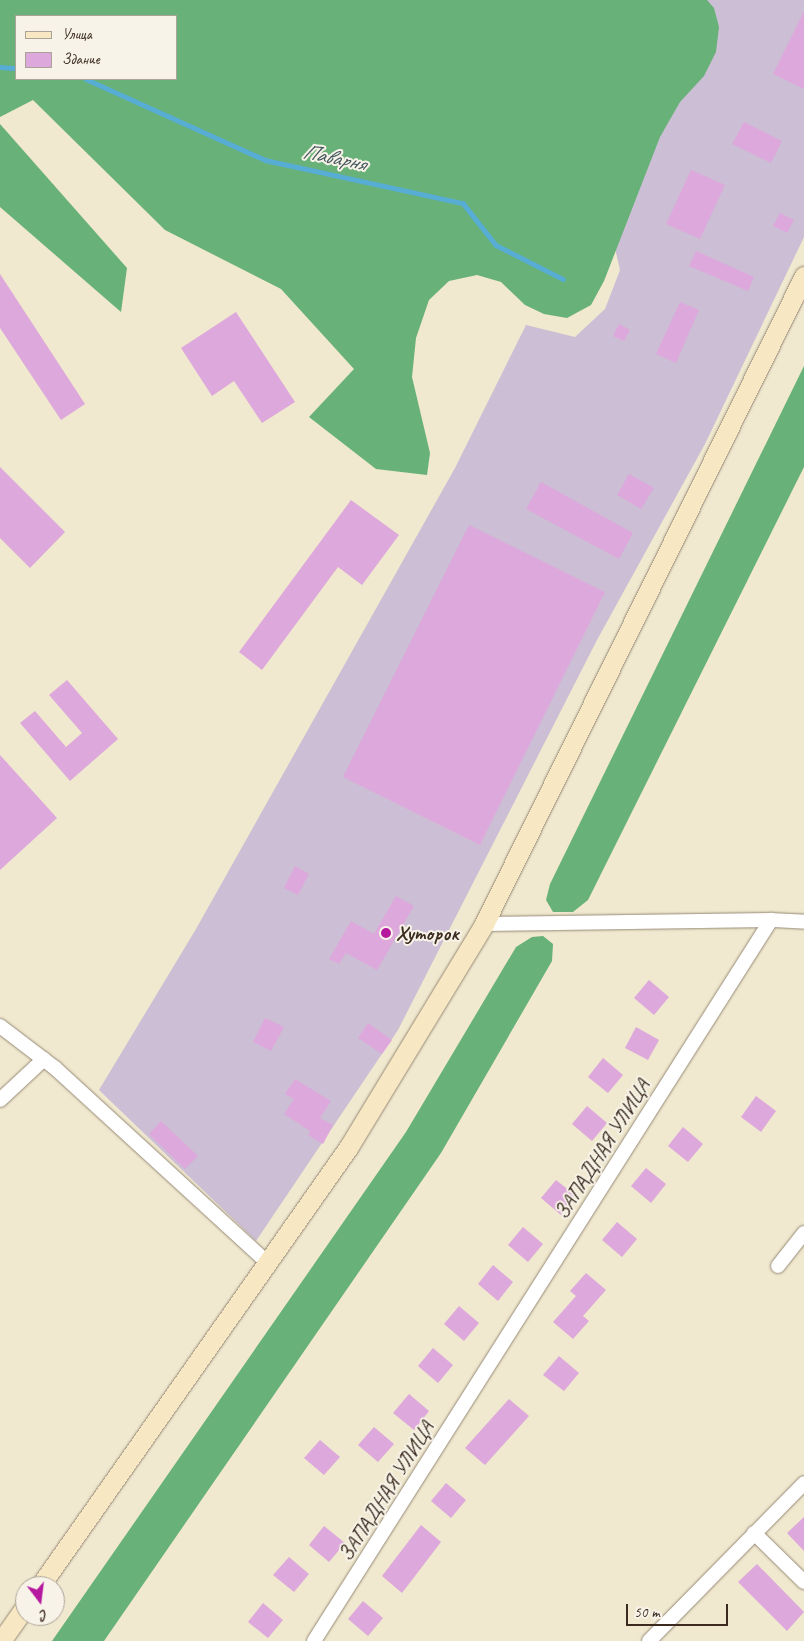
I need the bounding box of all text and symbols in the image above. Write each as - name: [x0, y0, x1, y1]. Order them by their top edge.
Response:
- legend: [15, 15, 178, 80]
- text: Улица: [62, 25, 92, 44]
- text: Здание: [62, 50, 100, 69]
- water label: Паварня: [300, 139, 368, 177]
- place label: Хуторок: [396, 920, 459, 946]
- marker: Хуторок: [380, 927, 392, 939]
- street label: ЗАПАДНАЯ УЛИЦА: [549, 1074, 655, 1224]
- street label: ЗАПАДНАЯ УЛИЦА: [333, 1416, 439, 1566]
- north arrow: [15, 1576, 65, 1626]
- scale bar: [629, 1594, 732, 1626]
- text: 50 m: [634, 1603, 660, 1622]
- text: С: [38, 1606, 49, 1624]

